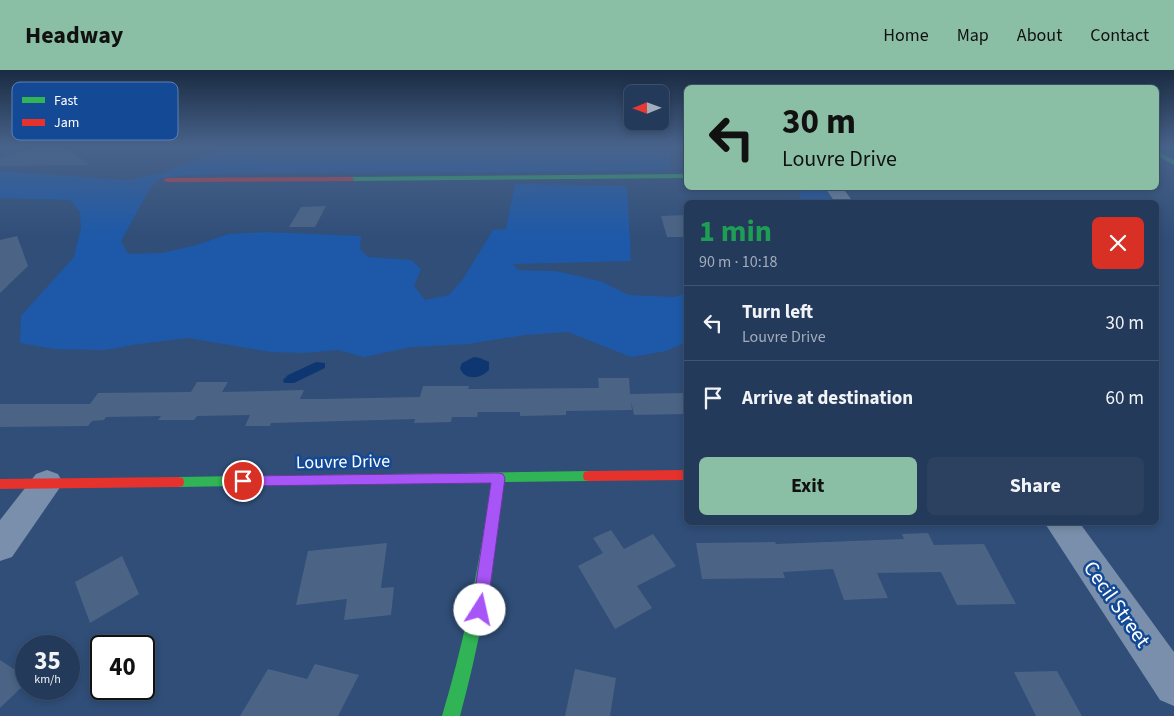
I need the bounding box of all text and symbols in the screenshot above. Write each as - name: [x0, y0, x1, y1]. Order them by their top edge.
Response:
- text: Headway: [25, 18, 123, 53]
- text: Home: [883, 23, 929, 48]
- text: Map: [957, 23, 989, 48]
- text: About: [1017, 23, 1062, 48]
- text: Contact: [1090, 23, 1149, 48]
- legend: [12, 82, 178, 140]
- north arrow: [624, 85, 669, 130]
- map controls: [624, 85, 669, 130]
- text: Fast: [54, 91, 78, 111]
- text: 30 m: [782, 97, 856, 147]
- icon: left: [699, 105, 764, 170]
- text: Jam: [54, 113, 79, 133]
- text: Louvre Drive: [782, 143, 897, 175]
- text: 1 min: [699, 210, 772, 253]
- button: close: [1092, 217, 1144, 269]
- text: 90 m · 10:18: [699, 251, 778, 273]
- text: Turn left: [742, 299, 813, 326]
- icon: left: [699, 309, 727, 337]
- text: 30 m: [1106, 310, 1144, 337]
- text: Louvre Drive: [742, 326, 826, 348]
- icon: arrive: [699, 384, 727, 412]
- text: Arrive at destination: [742, 385, 913, 412]
- text: 60 m: [1106, 385, 1144, 412]
- street label: Louvre Drive: [296, 449, 390, 475]
- button: Exit: [699, 457, 917, 515]
- button: Share: [927, 457, 1144, 515]
- pin: [222, 460, 264, 502]
- icon: arrive: [229, 467, 257, 495]
- street label: Cecil Street: [1076, 555, 1158, 653]
- position arrow: [453, 583, 505, 635]
- speed limit sign: 40: [90, 635, 155, 700]
- text: 35: [34, 643, 61, 679]
- text: km/h: [34, 671, 61, 688]

